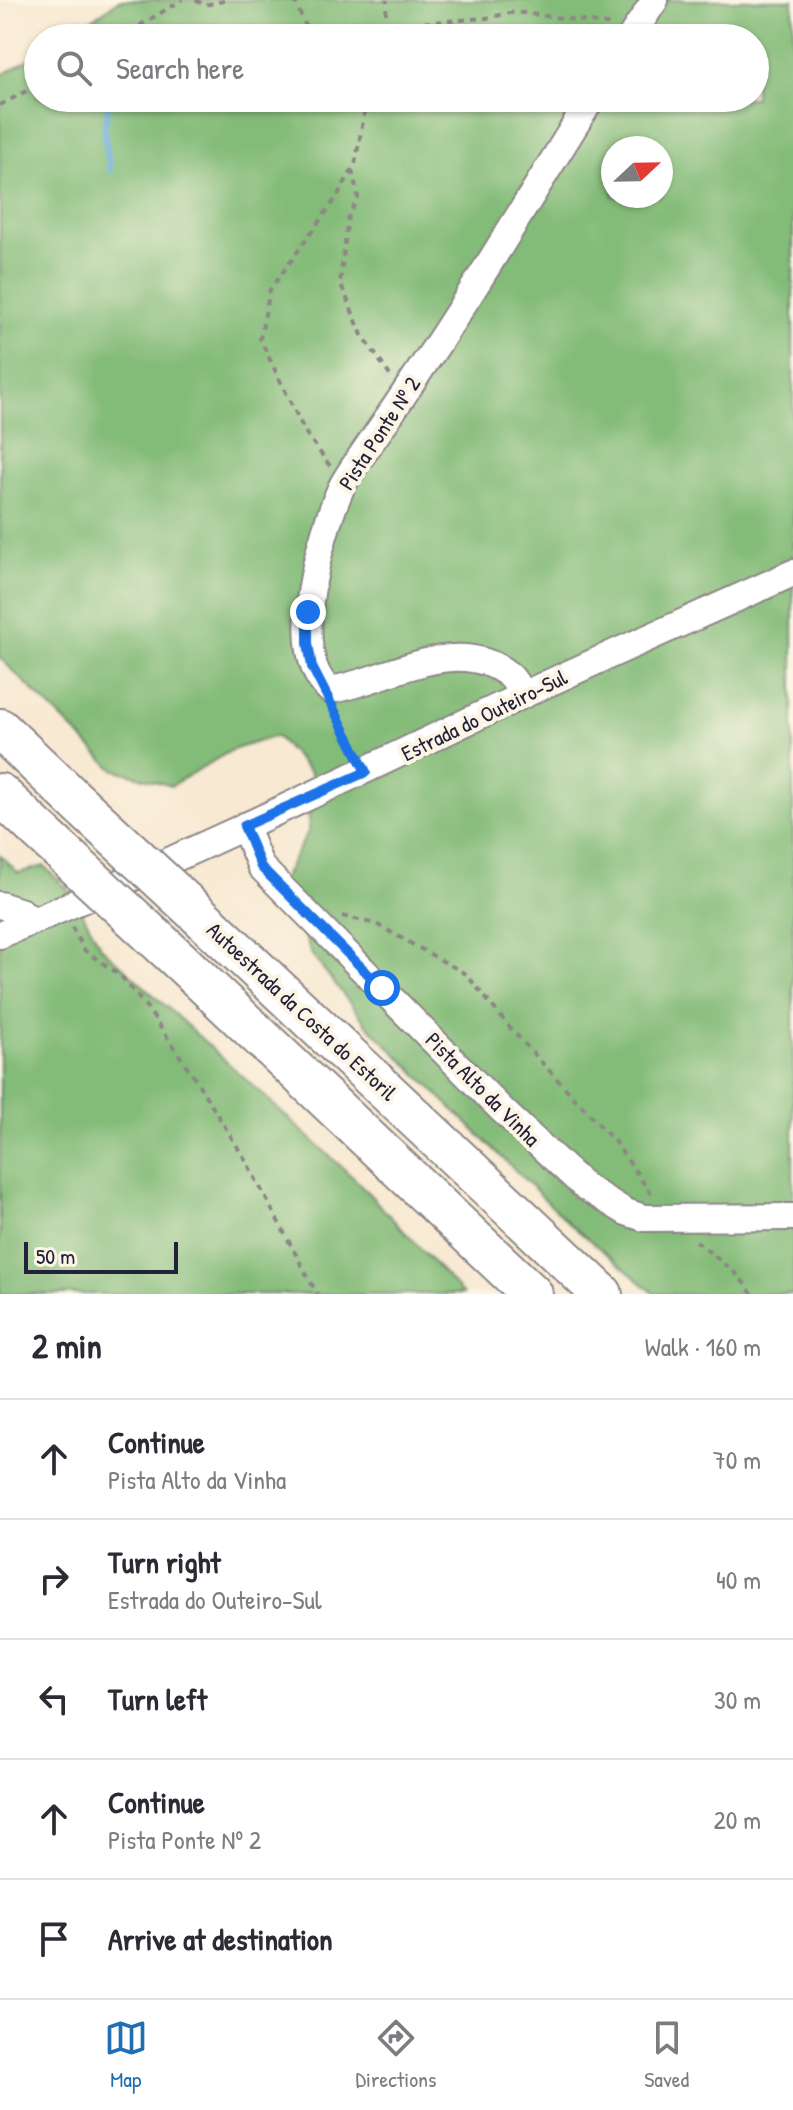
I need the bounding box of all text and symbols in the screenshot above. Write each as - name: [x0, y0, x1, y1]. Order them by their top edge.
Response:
- search box: [24, 24, 769, 112]
- icon: search: [52, 46, 96, 90]
- text: Search here: [116, 48, 244, 88]
- north arrow: [601, 136, 673, 208]
- street label: Pista Ponte Nº 2: [331, 370, 427, 496]
- route end: [290, 594, 326, 630]
- street label: Estrada do Outeiro-Sul: [396, 662, 572, 768]
- street label: Autoestrada da Costa do Estoril: [201, 915, 404, 1107]
- route start: [364, 970, 400, 1006]
- street label: Pista Alto da Vinha: [419, 1025, 547, 1153]
- scale bar: [24, 1238, 178, 1274]
- text: 50 m: [36, 1241, 75, 1271]
- text: 2 min: [32, 1323, 102, 1369]
- text: Walk · 160 m: [645, 1329, 761, 1364]
- text: Continue: [108, 1422, 205, 1462]
- icon: ahead: [32, 1437, 76, 1481]
- text: 70 m: [713, 1442, 761, 1477]
- text: Pista Alto da Vinha: [108, 1462, 286, 1497]
- text: Turn right: [108, 1542, 221, 1582]
- icon: right: [32, 1557, 76, 1601]
- text: 40 m: [716, 1562, 761, 1597]
- text: Estrada do Outeiro-Sul: [108, 1582, 322, 1617]
- icon: left: [32, 1677, 76, 1721]
- text: Turn left: [108, 1679, 207, 1719]
- text: 30 m: [714, 1682, 761, 1717]
- text: Continue: [108, 1782, 205, 1822]
- icon: ahead: [32, 1797, 76, 1841]
- text: 20 m: [714, 1802, 761, 1837]
- text: Pista Ponte Nº 2: [108, 1822, 261, 1857]
- icon: arrive: [32, 1917, 76, 1961]
- text: Arrive at destination: [108, 1919, 333, 1959]
- tab: Map: [104, 2016, 148, 2094]
- tab: Directions: [356, 2016, 437, 2094]
- tab: Saved: [644, 2016, 689, 2094]

